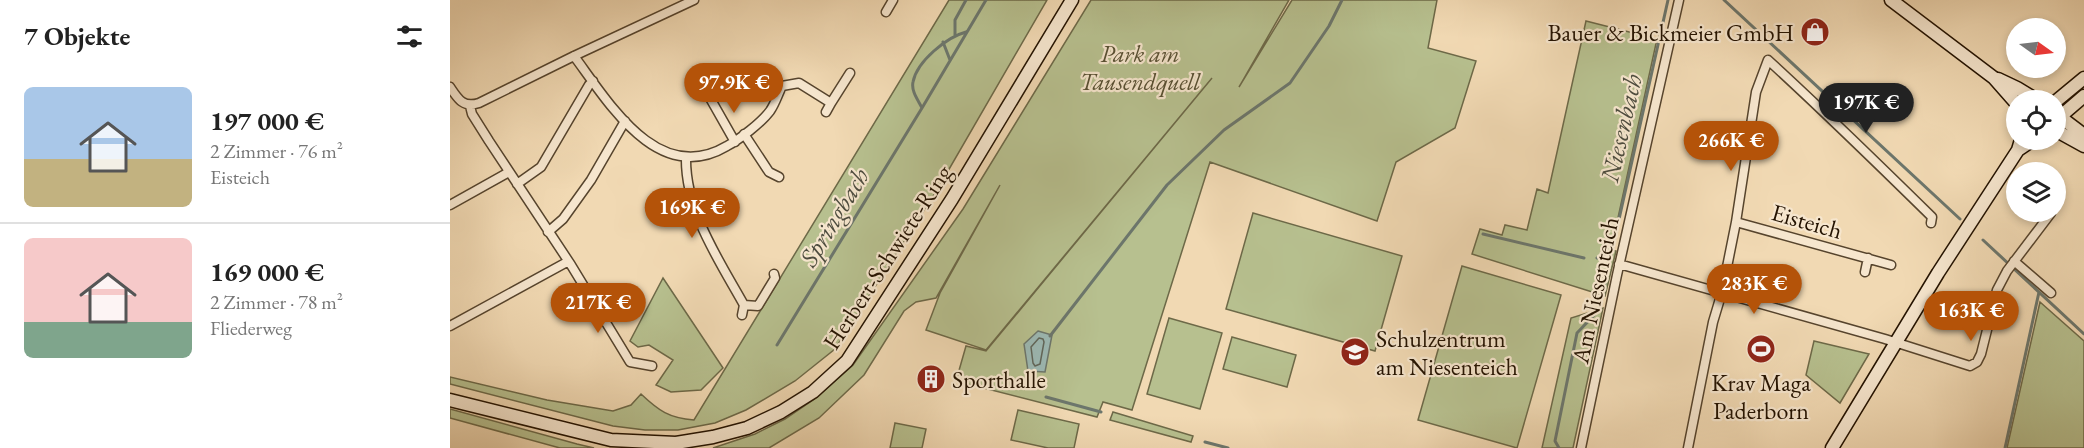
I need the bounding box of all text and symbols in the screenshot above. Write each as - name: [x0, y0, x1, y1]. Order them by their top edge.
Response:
- shop icon: Bauer & Bickmeier GmbH: [1799, 16, 1831, 48]
- place label: Bauer & Bickmeier GmbH: [1548, 17, 1794, 48]
- north arrow: [2006, 18, 2066, 78]
- map controls: [2006, 18, 2066, 222]
- text: 7 Objekte: [24, 19, 130, 53]
- icon: filters: [393, 20, 426, 53]
- park label: Park am Tausendquell: [1080, 38, 1201, 98]
- pin: 97.9K €: [679, 63, 789, 114]
- text: 97.9K €: [698, 69, 770, 95]
- water label: Niesenbach: [1592, 70, 1650, 186]
- pin: 197K €: [1817, 83, 1915, 134]
- text: 197K €: [1833, 89, 1899, 115]
- button: locate: [2006, 90, 2066, 150]
- text: 197 000 €: [210, 104, 324, 138]
- icon: home: [72, 111, 144, 183]
- pin: 266K €: [1682, 121, 1780, 172]
- text: 266K €: [1698, 127, 1764, 153]
- text: 2 Zimmer · 76 m²: [210, 138, 343, 164]
- street label: Herbert-Schwiete-Ring: [816, 158, 959, 355]
- water label: Springbach: [791, 161, 877, 273]
- button: layers: [2006, 162, 2066, 222]
- text: Eisteich: [210, 164, 270, 190]
- pin: 169K €: [643, 188, 741, 239]
- text: 169K €: [659, 194, 725, 220]
- street label: Eisteich: [1768, 196, 1846, 246]
- street label: Am Niesenteich: [1564, 214, 1626, 367]
- text: 169 000 €: [210, 255, 324, 289]
- icon: home: [72, 262, 144, 334]
- pin: 283K €: [1705, 264, 1803, 315]
- text: 283K €: [1721, 270, 1787, 296]
- pin: 217K €: [549, 283, 647, 334]
- text: 2 Zimmer · 78 m²: [210, 289, 343, 315]
- text: 217K €: [565, 289, 631, 315]
- pin: 163K €: [1922, 291, 2020, 342]
- text: 163K €: [1938, 297, 2004, 323]
- text: Fliederweg: [210, 315, 292, 341]
- place label: Schulzentrum am Niesenteich: [1376, 323, 1518, 382]
- sports icon: Krav Maga Paderborn: [1745, 333, 1777, 365]
- school or university icon: Schulzentrum am Niesenteich: [1339, 336, 1371, 368]
- building icon: Sporthalle: [915, 363, 947, 395]
- place label: Sporthalle: [952, 364, 1046, 395]
- place label: Krav Maga Paderborn: [1711, 367, 1811, 426]

